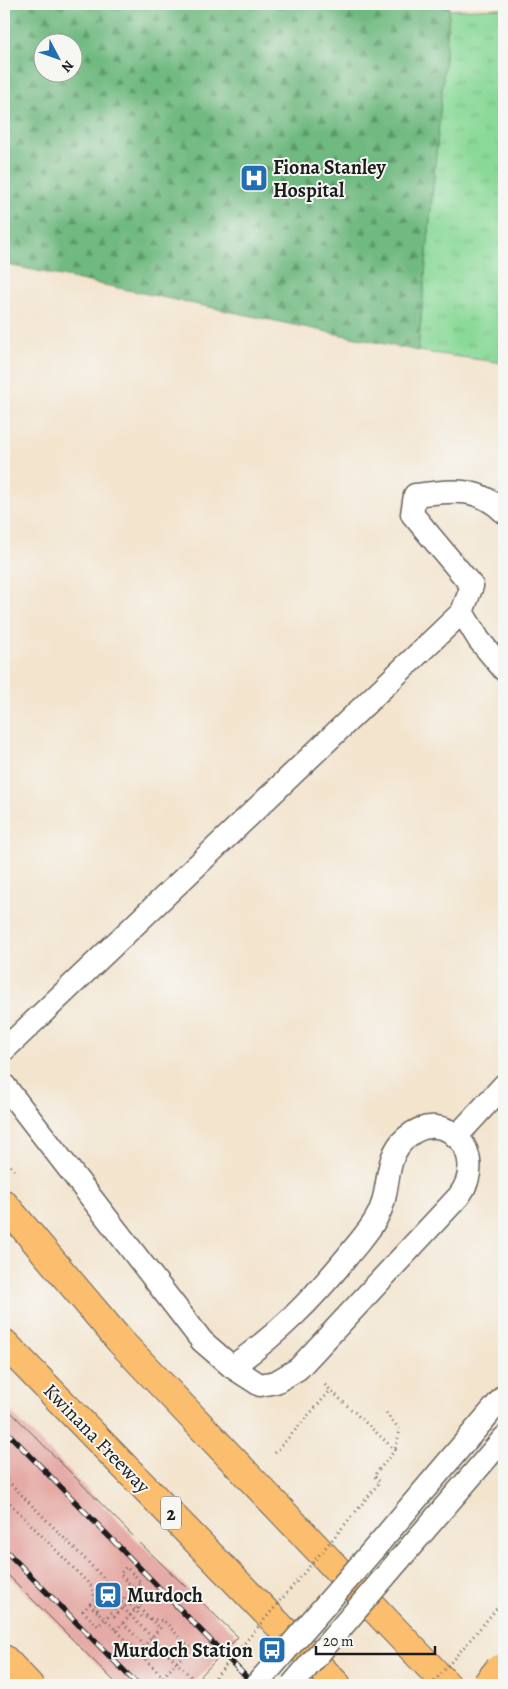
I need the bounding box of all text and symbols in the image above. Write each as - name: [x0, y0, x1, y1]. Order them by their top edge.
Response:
- north arrow: [32, 32, 82, 82]
- text: N: [57, 56, 78, 76]
- place label: Fiona Stanley Hospital: [273, 154, 387, 204]
- hospital icon: Fiona Stanley Hospital: [239, 163, 269, 193]
- street label: Kwinana Freeway: [37, 1378, 157, 1500]
- road number: 2: [161, 1496, 181, 1530]
- station icon: Murdoch: [93, 1580, 123, 1610]
- place label: Murdoch: [127, 1582, 203, 1609]
- scale bar: [316, 1624, 434, 1656]
- text: 20 m: [323, 1631, 354, 1651]
- bus stop icon: Murdoch Station: [257, 1635, 287, 1665]
- place label: Murdoch Station: [113, 1637, 253, 1664]

